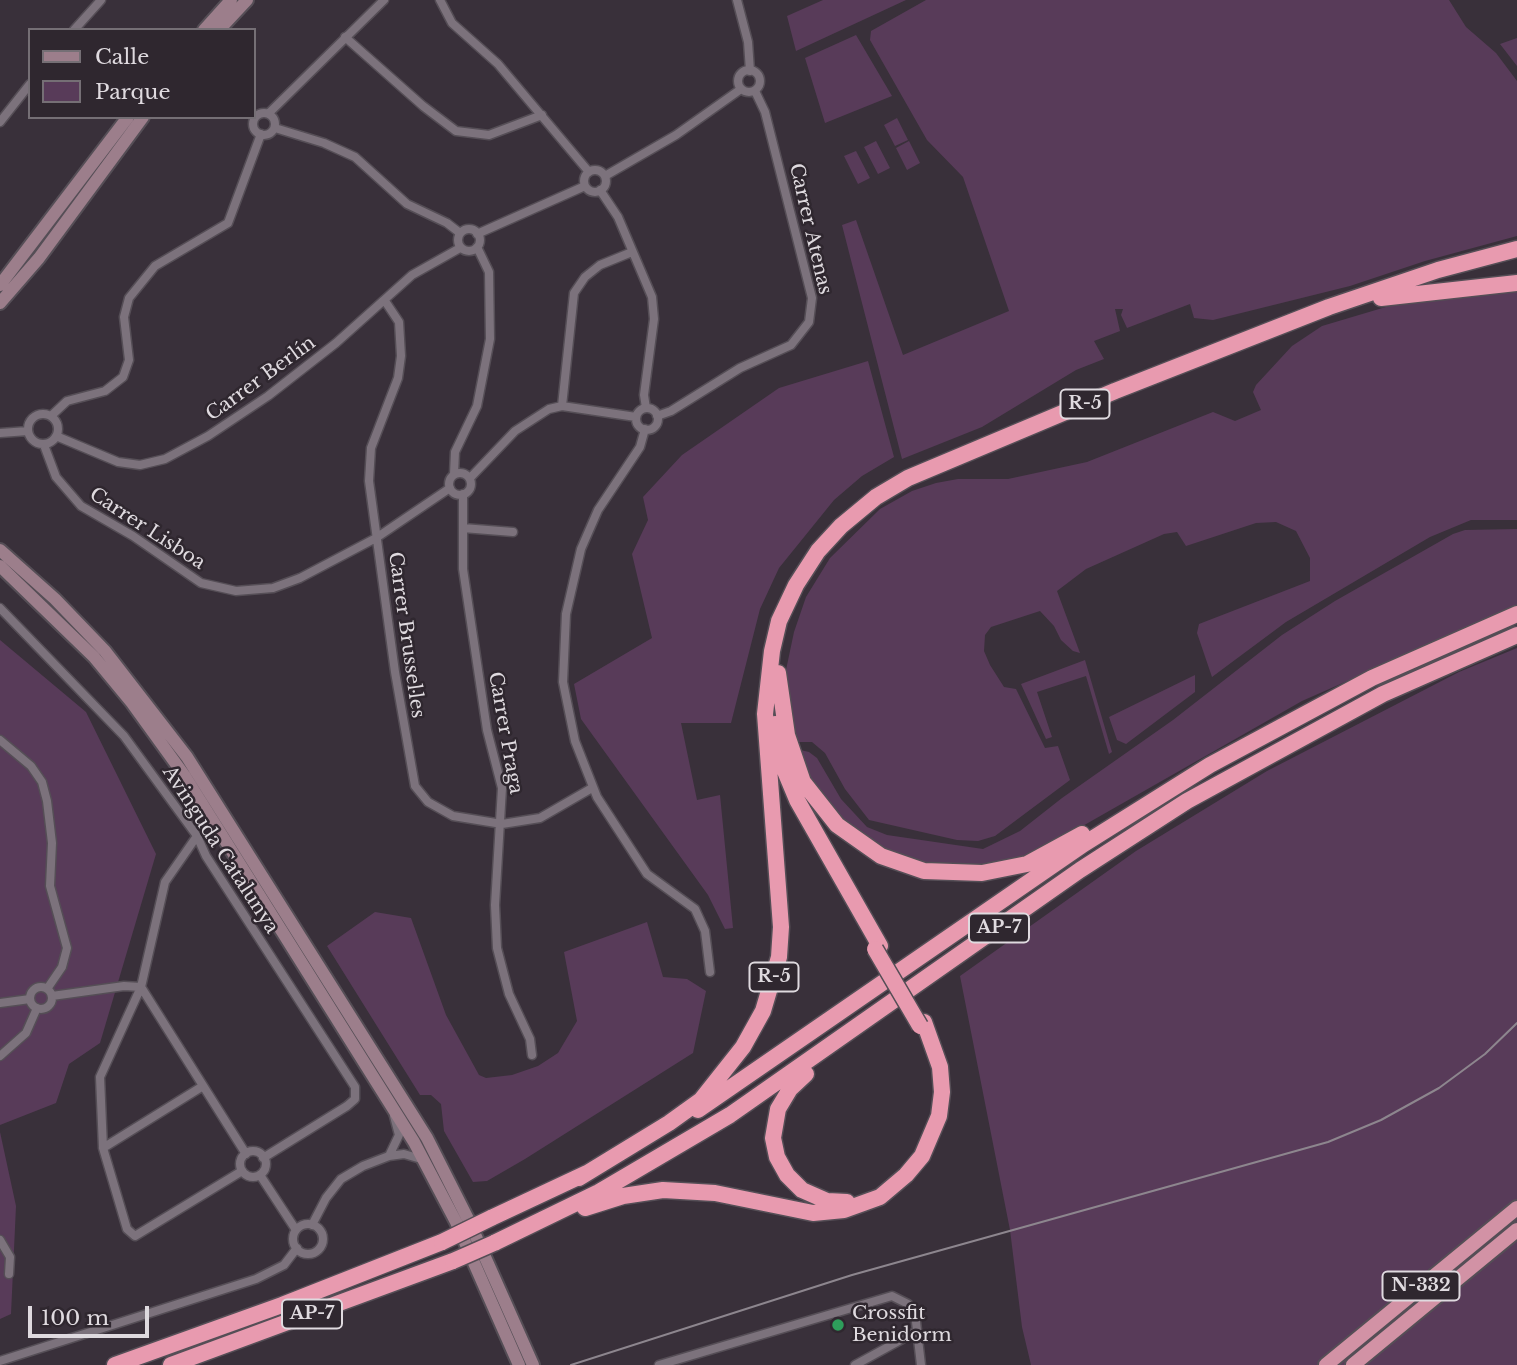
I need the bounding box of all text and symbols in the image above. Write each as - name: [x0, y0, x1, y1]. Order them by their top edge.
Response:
- legend: [28, 28, 256, 119]
- text: Calle: [95, 44, 149, 70]
- text: Parque: [95, 79, 170, 105]
- street label: Carrer Atenas: [784, 161, 836, 297]
- street label: Carrer Berlín: [202, 332, 320, 426]
- road number: R-5: [1060, 390, 1110, 418]
- street label: Carrer Lisboa: [85, 483, 209, 575]
- street label: Carrer Brussel·les: [383, 550, 429, 720]
- street label: Carrer Praga: [483, 670, 527, 796]
- street label: Avinguda Catalunya: [157, 762, 283, 938]
- road number: AP-7: [969, 914, 1029, 943]
- road number: R-5: [750, 962, 798, 992]
- road number: N-332: [1382, 1272, 1460, 1301]
- scale bar: [32, 1292, 152, 1336]
- road number: AP-7: [282, 1300, 342, 1329]
- place label: Crossfit Benidorm: [852, 1303, 952, 1347]
- text: 100 m: [41, 1305, 109, 1331]
- marker: Crossfit Benidorm: [830, 1317, 846, 1333]

